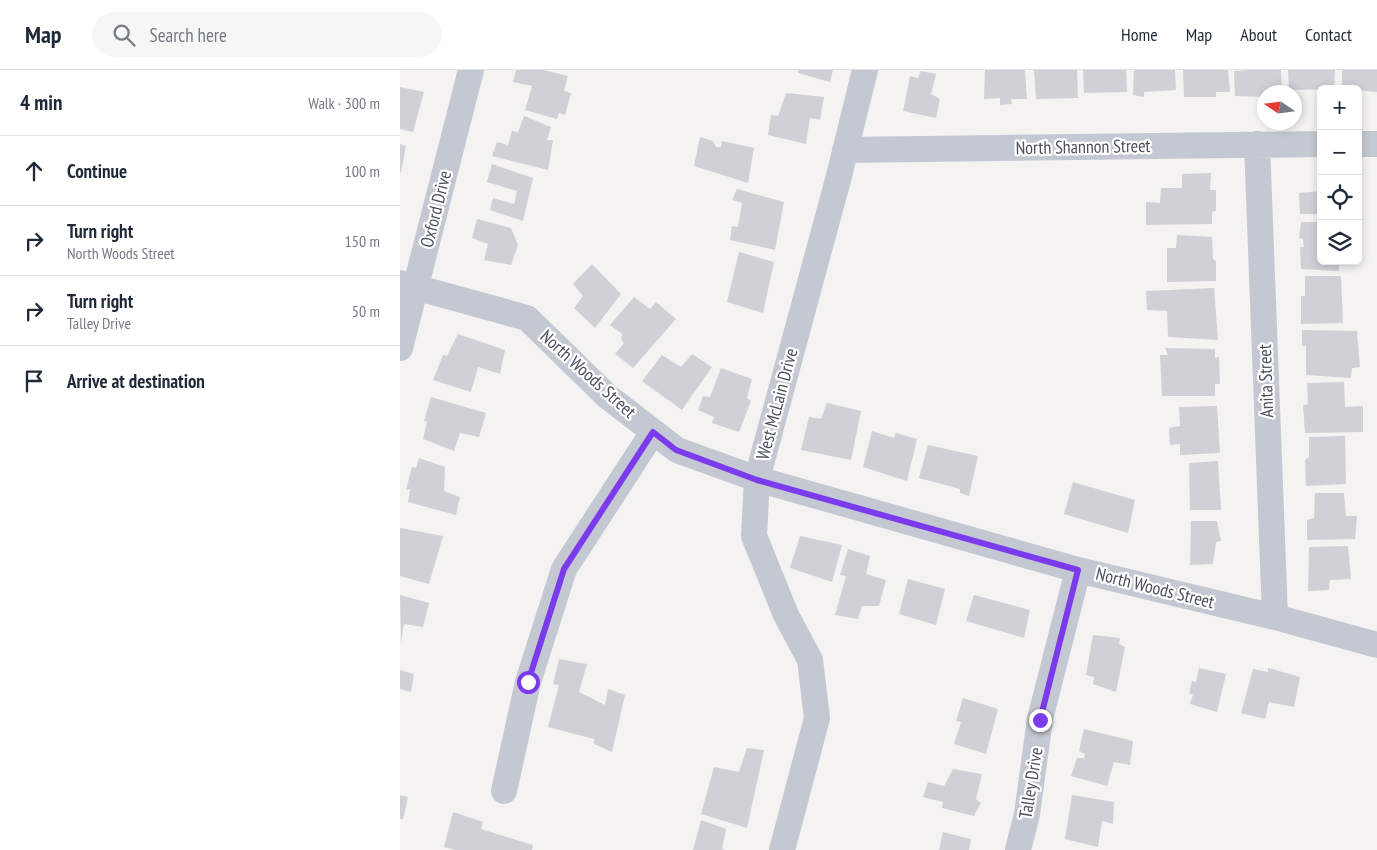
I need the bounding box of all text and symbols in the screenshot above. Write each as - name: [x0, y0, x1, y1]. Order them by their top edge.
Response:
- search box: [92, 12, 442, 57]
- text: Map: [25, 19, 62, 50]
- icon: search: [110, 21, 138, 49]
- text: Search here: [150, 23, 227, 47]
- text: Home: [1121, 23, 1158, 46]
- text: Map: [1186, 23, 1212, 46]
- text: About: [1240, 23, 1277, 46]
- text: Contact: [1305, 23, 1352, 46]
- north arrow: [1257, 85, 1302, 130]
- map controls: [1317, 85, 1362, 265]
- button: +: [1317, 85, 1362, 130]
- text: 4 min: [20, 89, 62, 116]
- text: Walk · 300 m: [308, 93, 380, 113]
- button: −: [1317, 130, 1362, 175]
- street label: North Shannon Street: [1015, 134, 1151, 159]
- icon: ahead: [20, 157, 48, 185]
- text: Continue: [67, 159, 127, 183]
- text: 100 m: [345, 161, 380, 181]
- street label: Oxford Drive: [415, 168, 456, 250]
- button: locate: [1317, 175, 1362, 220]
- text: Turn right: [67, 219, 133, 243]
- button: layers: [1317, 220, 1362, 265]
- icon: right: [20, 227, 48, 255]
- text: 150 m: [345, 231, 380, 251]
- text: North Woods Street: [67, 243, 175, 263]
- text: Turn right: [67, 289, 133, 313]
- icon: right: [20, 297, 48, 325]
- text: 50 m: [352, 301, 380, 321]
- text: Talley Drive: [67, 313, 131, 333]
- street label: North Woods Street: [536, 325, 641, 423]
- street label: Anita Street: [1253, 344, 1278, 418]
- street label: West McLain Drive: [751, 346, 802, 462]
- icon: arrive: [20, 367, 48, 395]
- text: Arrive at destination: [67, 369, 205, 393]
- street label: North Woods Street: [1094, 562, 1217, 613]
- route start: [517, 671, 540, 694]
- route end: [1029, 709, 1052, 732]
- street label: Talley Drive: [1014, 746, 1047, 820]

